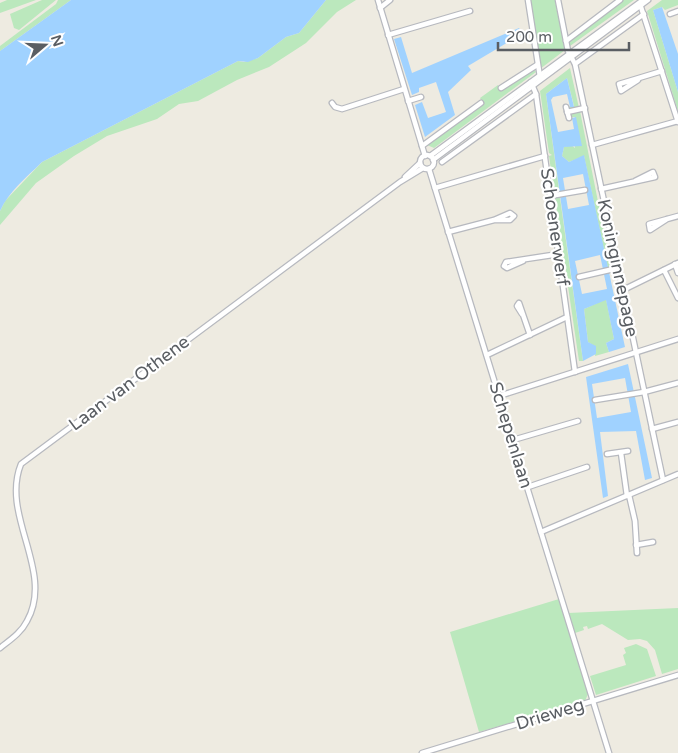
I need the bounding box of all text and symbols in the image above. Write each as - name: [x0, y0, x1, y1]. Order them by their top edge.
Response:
- north arrow: [20, 20, 70, 70]
- scale bar: [498, 20, 629, 52]
- text: 200 m: [506, 28, 552, 46]
- text: N: [47, 33, 67, 49]
- street label: Schoenerwerf: [536, 167, 574, 288]
- street label: Koninginnepage: [593, 197, 643, 339]
- street label: Laan van Othene: [64, 331, 194, 435]
- street label: Schepenlaan: [484, 379, 538, 491]
- street label: Drieweg: [513, 693, 587, 735]

